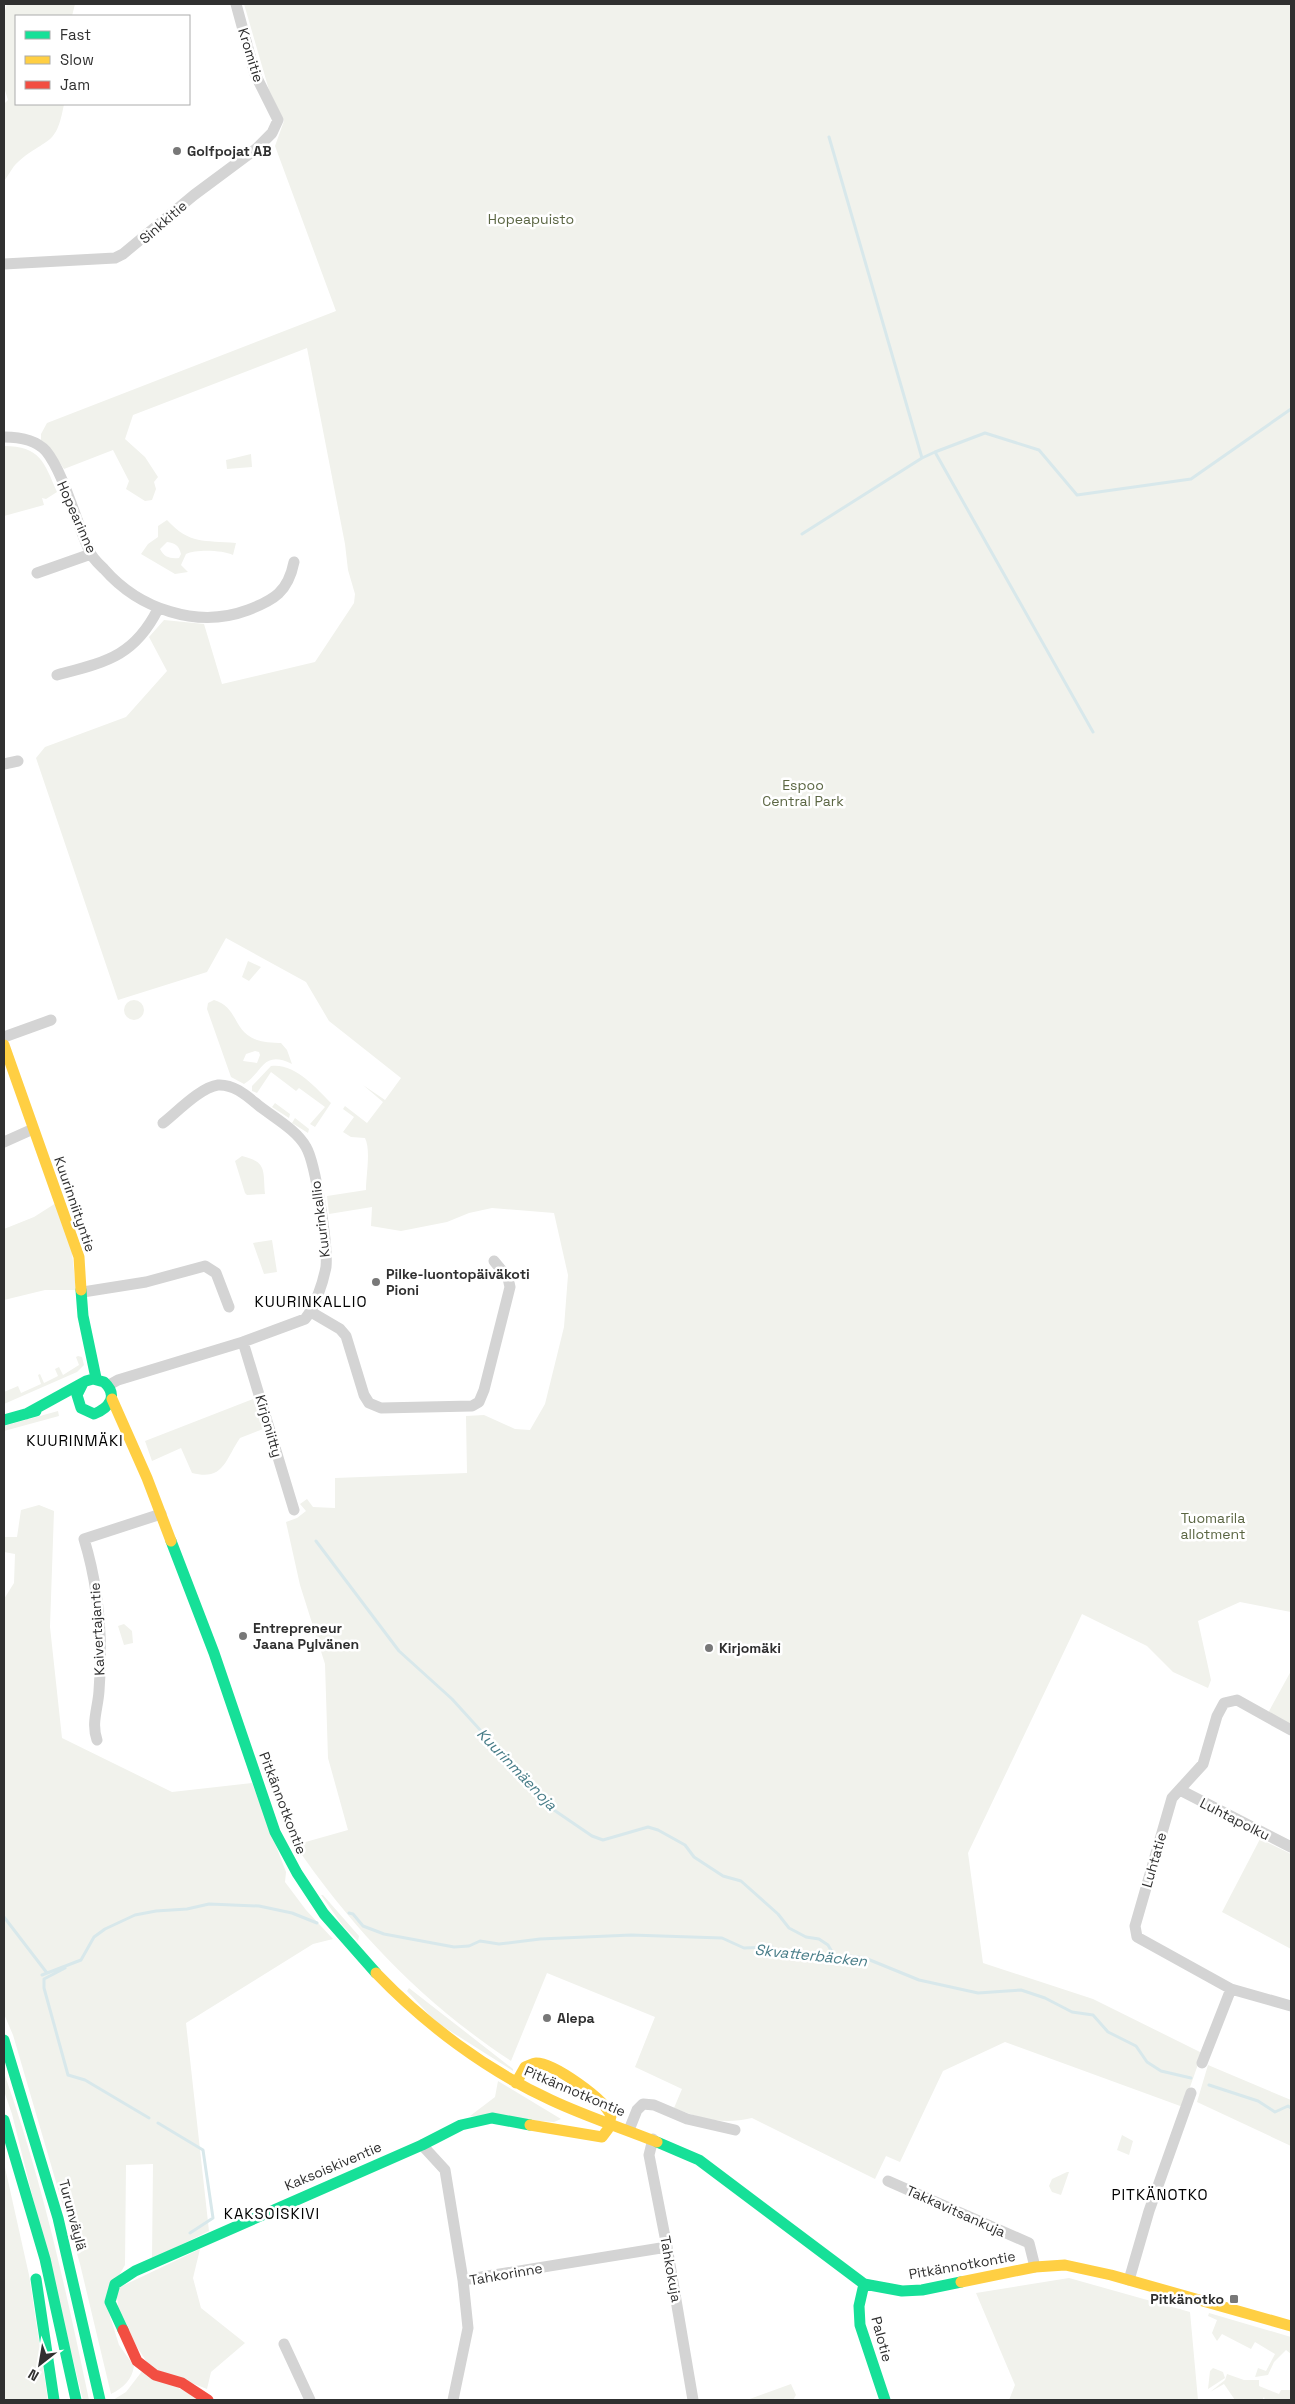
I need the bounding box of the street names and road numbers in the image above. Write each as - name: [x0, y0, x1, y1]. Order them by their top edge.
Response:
- street label: Kromitie: [234, 26, 268, 84]
- street label: Sinkkitie: [135, 196, 191, 248]
- street label: Hopearinne: [53, 478, 101, 556]
- street label: Kuurinniityntie: [50, 1154, 100, 1254]
- street label: Kuurinkallio: [306, 1180, 334, 1258]
- street label: Kirjoniitty: [251, 1393, 287, 1459]
- street label: Kaivertajantie: [86, 1582, 108, 1676]
- street label: Pitkännotkontie: [255, 1749, 311, 1857]
- street label: Luhtapolku: [1197, 1794, 1273, 1844]
- street label: Luhtatie: [1138, 1830, 1170, 1890]
- street label: Pitkännotkontie: [522, 2062, 628, 2120]
- street label: Kaksoiskiventie: [282, 2137, 384, 2195]
- street label: Turunväylä: [55, 2177, 91, 2253]
- street label: Takkavitsankuja: [904, 2181, 1008, 2241]
- street label: Tahkokuja: [656, 2234, 686, 2304]
- street label: Pitkännotkontie: [907, 2247, 1017, 2283]
- street label: Tahkorinne: [468, 2259, 544, 2289]
- street label: Palotie: [867, 2314, 897, 2364]

